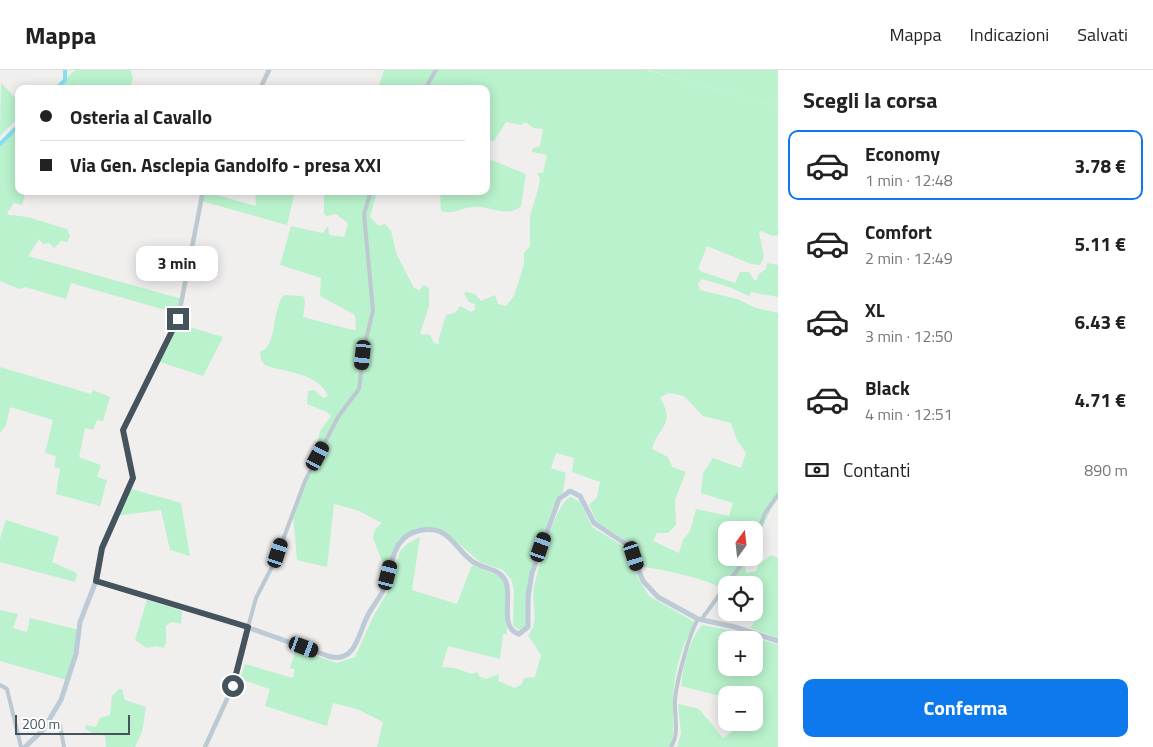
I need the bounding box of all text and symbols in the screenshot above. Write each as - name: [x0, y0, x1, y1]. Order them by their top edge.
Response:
- text: Mappa: [25, 17, 96, 53]
- text: Mappa: [889, 21, 942, 48]
- text: Indicazioni: [970, 21, 1049, 48]
- text: Salvati: [1077, 21, 1128, 48]
- text: Scegli la corsa: [803, 83, 937, 117]
- text: Osteria al Cavallo: [70, 102, 212, 131]
- text: Economy: [865, 139, 940, 168]
- icon: car: [805, 143, 850, 188]
- text: Via Gen. Asclepia Gandolfo - presa XXI: [70, 150, 381, 179]
- text: 3.78 €: [1074, 151, 1126, 180]
- text: 1 min · 12:48: [865, 168, 953, 192]
- text: Comfort: [865, 217, 932, 246]
- icon: car: [805, 221, 850, 266]
- text: 5.11 €: [1074, 229, 1126, 258]
- callout: 3 min: [137, 246, 219, 282]
- text: 2 min · 12:49: [865, 246, 953, 270]
- text: 3 min: [158, 251, 196, 275]
- text: XL: [865, 295, 885, 324]
- icon: car: [805, 299, 850, 344]
- text: 6.43 €: [1074, 307, 1126, 336]
- route end: [167, 308, 189, 330]
- text: 3 min · 12:50: [865, 324, 953, 348]
- car: [353, 339, 372, 371]
- text: Black: [865, 373, 910, 402]
- icon: car: [805, 377, 850, 422]
- text: 4.71 €: [1074, 385, 1126, 414]
- text: 4 min · 12:51: [865, 402, 953, 426]
- car: [304, 439, 331, 473]
- text: Contanti: [843, 455, 911, 484]
- icon: cash: [803, 456, 831, 484]
- text: 890 m: [1084, 458, 1128, 482]
- north arrow: [718, 521, 762, 566]
- map controls: [718, 521, 763, 731]
- car: [529, 530, 552, 564]
- car: [266, 536, 289, 570]
- car: [622, 539, 645, 573]
- car: [377, 559, 398, 591]
- button: locate: [718, 576, 763, 621]
- button: +: [718, 631, 763, 676]
- car: [287, 635, 320, 659]
- route start: [222, 675, 244, 697]
- button: Conferma: [803, 679, 1128, 737]
- button: −: [718, 686, 763, 731]
- scale bar: [15, 712, 130, 735]
- text: 200 m: [22, 713, 60, 734]

